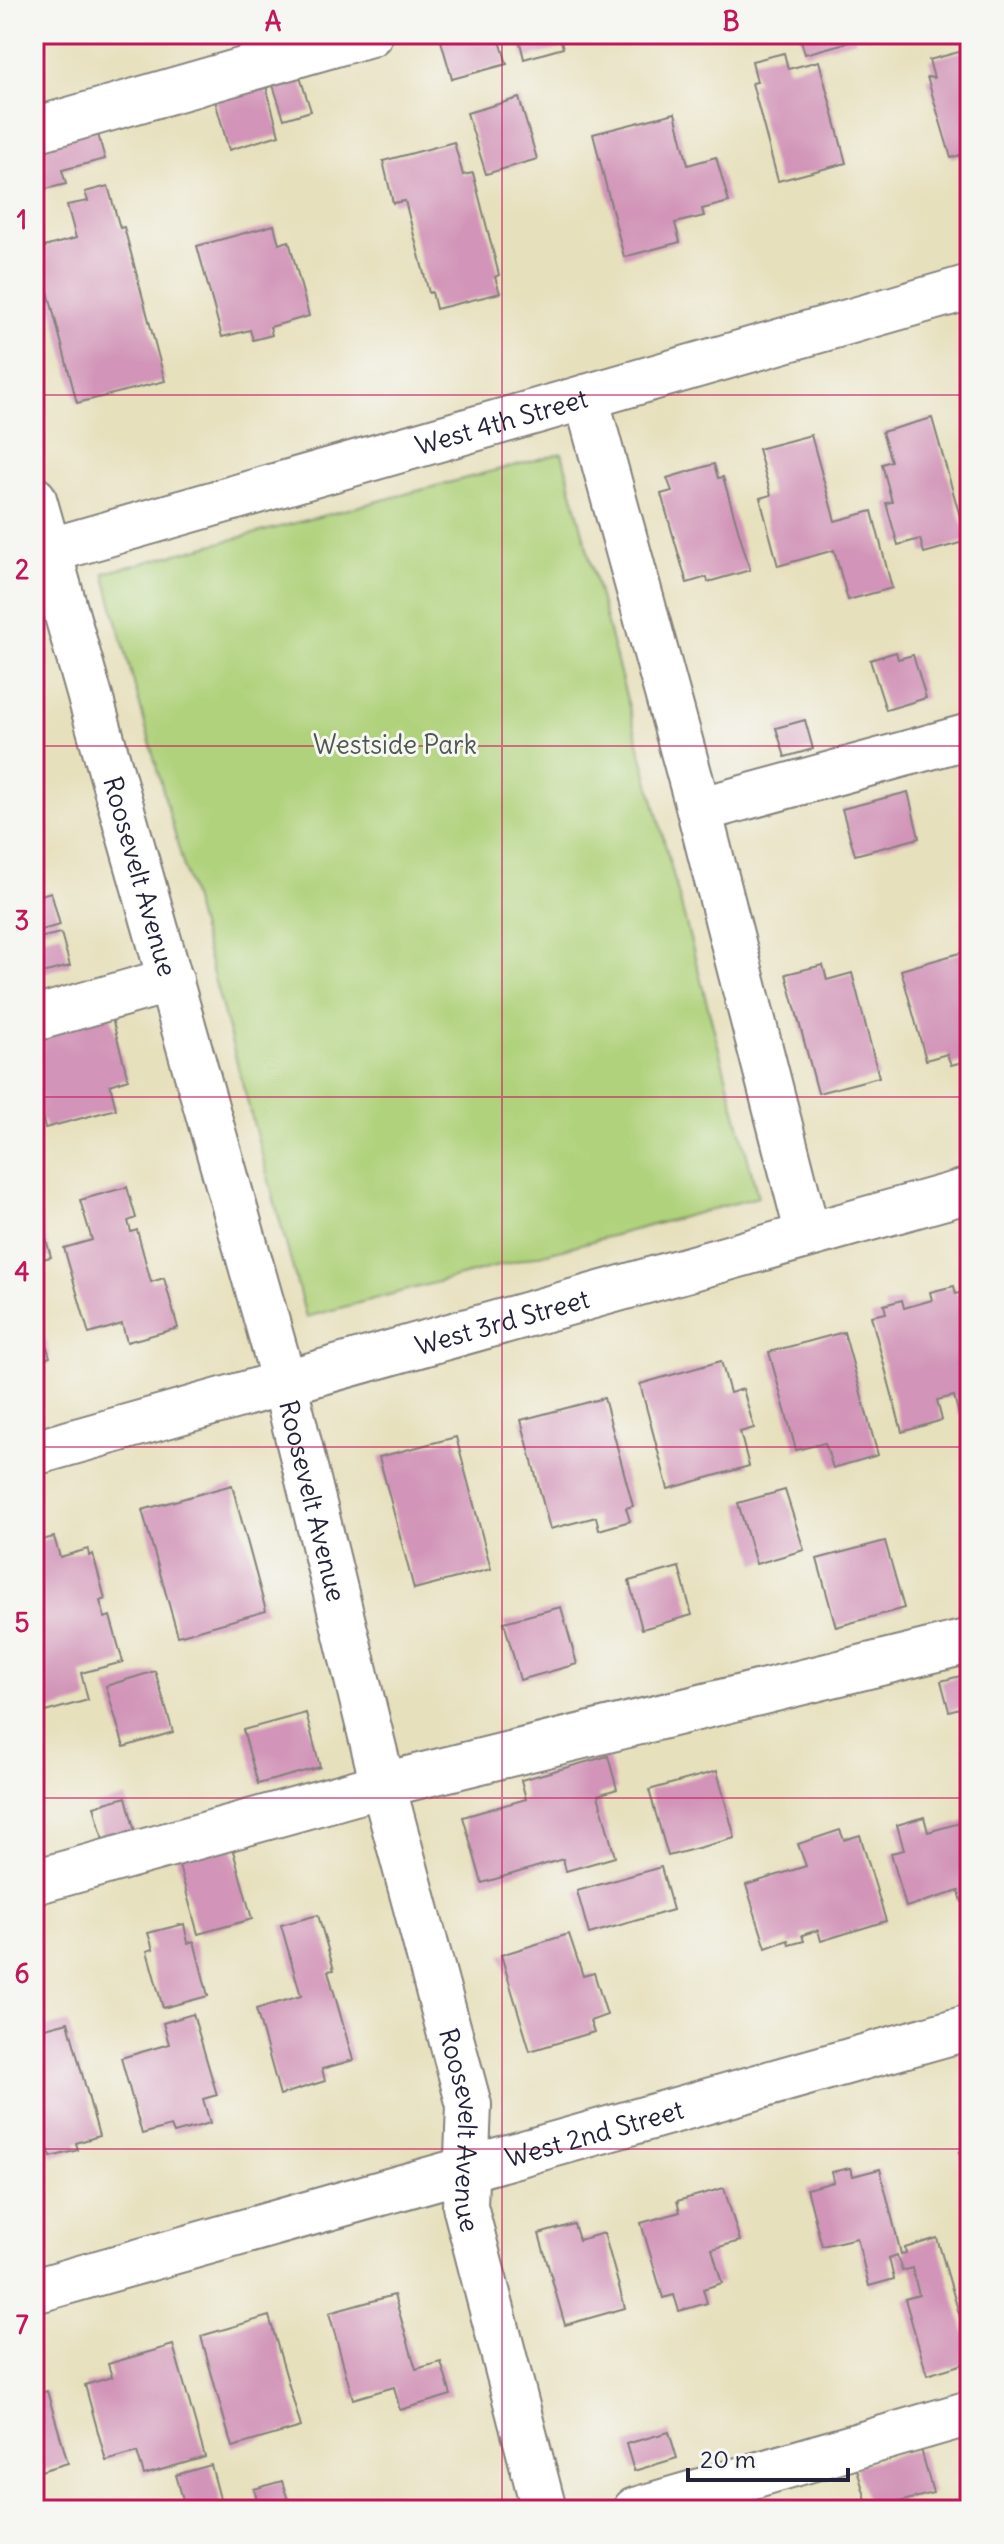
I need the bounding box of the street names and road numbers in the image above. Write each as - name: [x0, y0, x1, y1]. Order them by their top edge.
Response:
- street label: West 4th Street: [411, 381, 592, 462]
- street label: Roosevelt Avenue: [97, 773, 185, 980]
- street label: West 3rd Street: [411, 1281, 593, 1362]
- street label: Roosevelt Avenue: [273, 1397, 354, 1605]
- street label: Roosevelt Avenue: [433, 2024, 487, 2235]
- street label: West 2nd Street: [501, 2092, 687, 2174]

